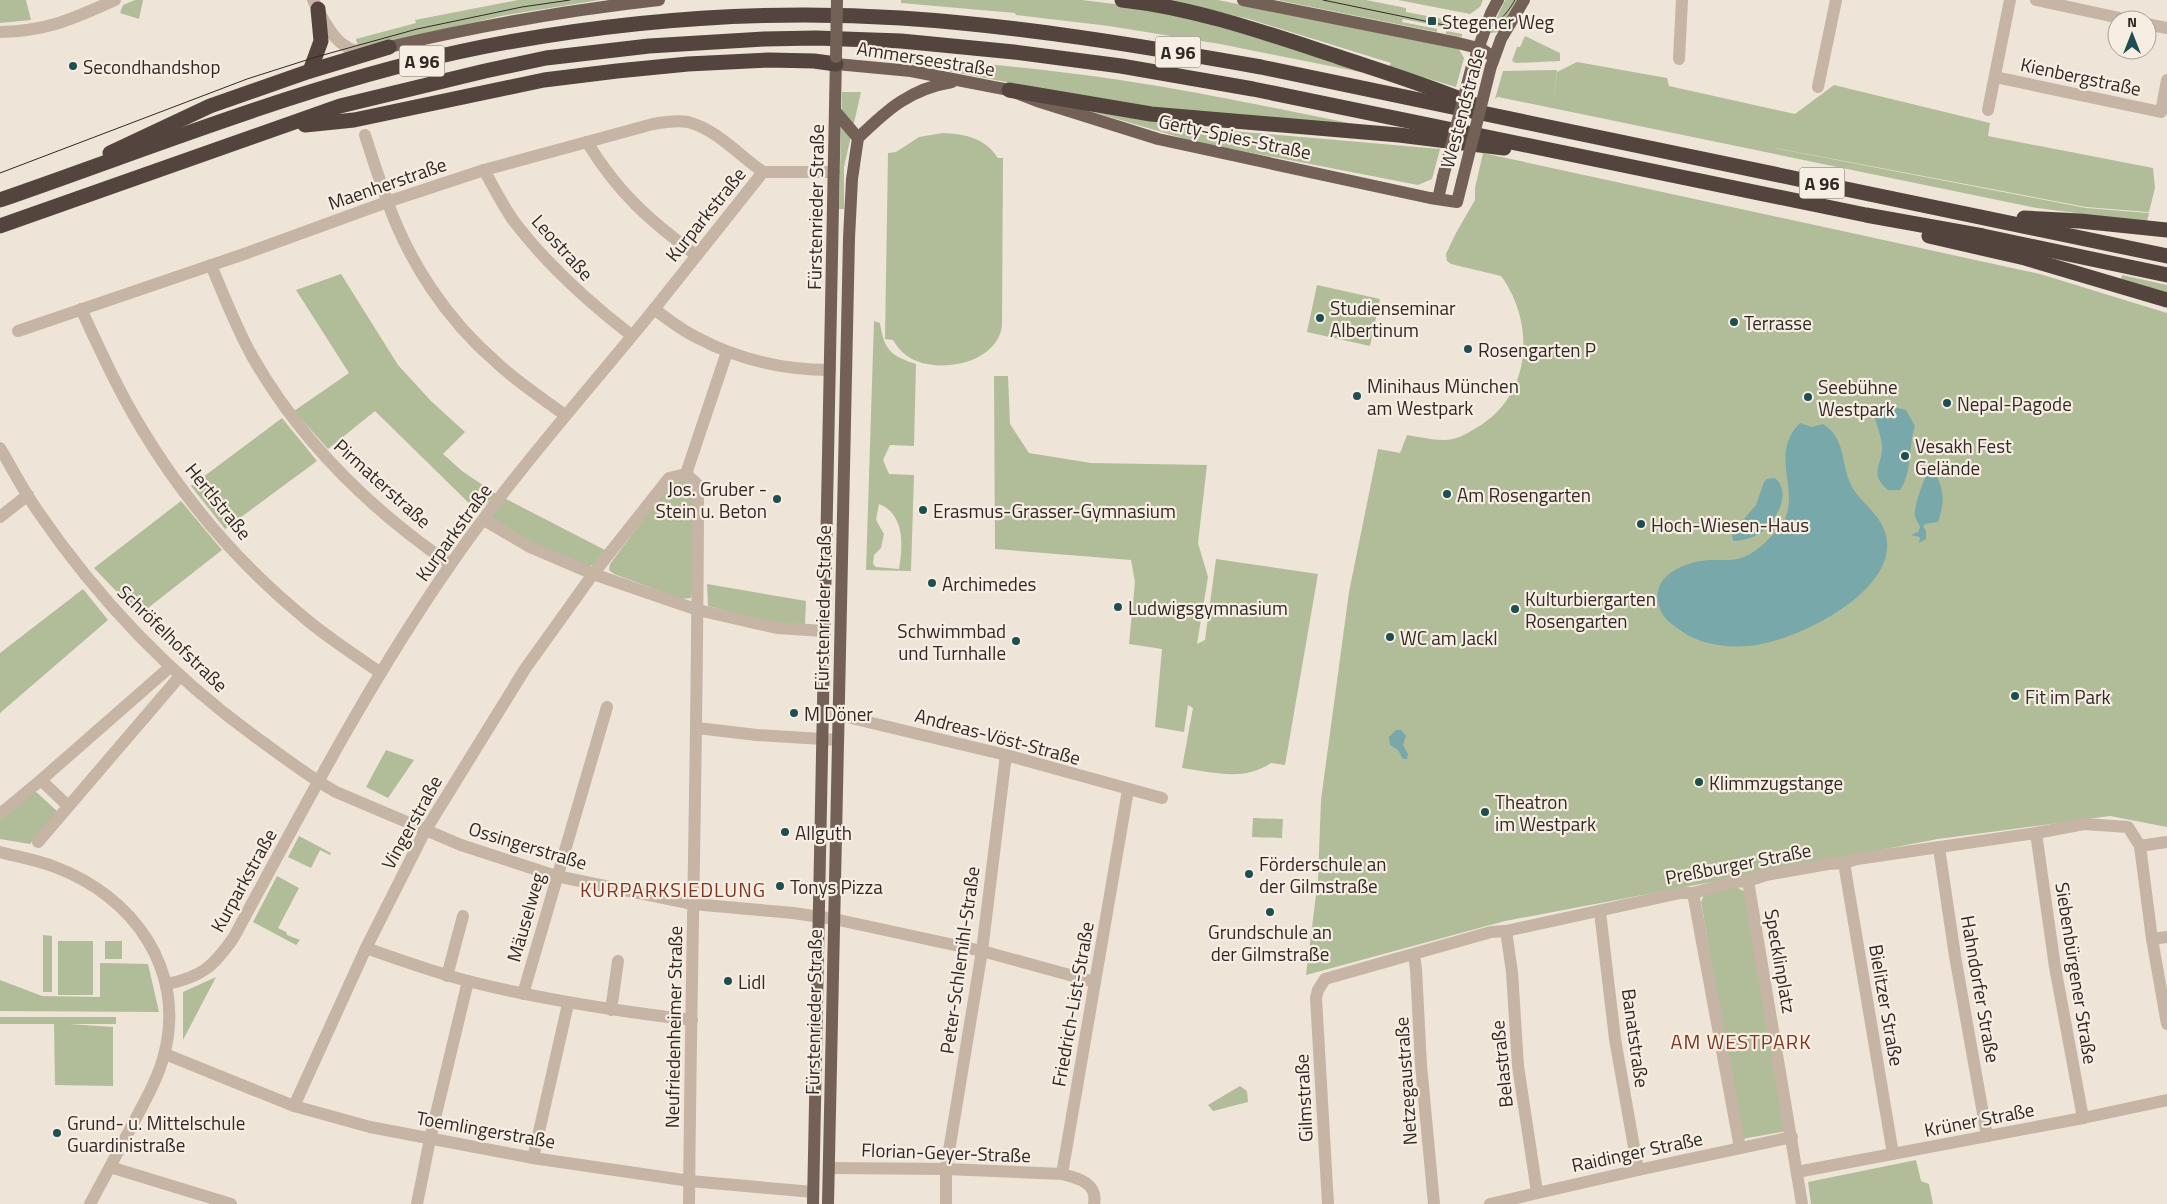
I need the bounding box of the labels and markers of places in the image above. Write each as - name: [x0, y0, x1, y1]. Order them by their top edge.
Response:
- place label: Stegener Weg: [1442, 7, 1554, 36]
- marker: Stegener Weg: [1426, 15, 1438, 27]
- place label: Secondhandshop: [83, 52, 220, 81]
- marker: Secondhandshop: [67, 60, 79, 72]
- place label: Studienseminar Albertinum: [1330, 293, 1456, 344]
- place label: Terrasse: [1744, 308, 1812, 337]
- marker: Studienseminar Albertinum: [1314, 312, 1326, 324]
- marker: Terrasse: [1728, 316, 1740, 328]
- place label: Rosengarten P: [1478, 335, 1596, 364]
- marker: Rosengarten P: [1462, 343, 1474, 355]
- place label: Minihaus München am Westpark: [1367, 371, 1519, 422]
- place label: Seebühne Westpark: [1818, 372, 1898, 423]
- place label: Nepal-Pagode: [1957, 389, 2072, 418]
- marker: Minihaus München am Westpark: [1351, 390, 1363, 402]
- marker: Seebühne Westpark: [1802, 391, 1814, 403]
- marker: Nepal-Pagode: [1941, 397, 1953, 409]
- place label: Vesakh Fest Gelände: [1915, 431, 2012, 482]
- marker: Vesakh Fest Gelände: [1899, 450, 1911, 462]
- place label: Jos. Gruber - Stein u. Beton: [656, 474, 767, 525]
- place label: Am Rosengarten: [1457, 480, 1591, 509]
- marker: Am Rosengarten: [1441, 488, 1453, 500]
- marker: Jos. Gruber - Stein u. Beton: [771, 493, 783, 505]
- place label: Erasmus-Grasser-Gymnasium: [933, 496, 1176, 525]
- marker: Erasmus-Grasser-Gymnasium: [917, 504, 929, 516]
- place label: Hoch-Wiesen-Haus: [1651, 510, 1809, 539]
- marker: Hoch-Wiesen-Haus: [1635, 518, 1647, 530]
- place label: Archimedes: [942, 569, 1036, 598]
- marker: Archimedes: [926, 577, 938, 589]
- place label: Kulturbiergarten Rosengarten: [1525, 584, 1656, 635]
- place label: Ludwigsgymnasium: [1128, 593, 1288, 622]
- marker: Ludwigsgymnasium: [1112, 601, 1124, 613]
- marker: Kulturbiergarten Rosengarten: [1509, 603, 1521, 615]
- place label: Schwimmbad und Turnhalle: [897, 616, 1006, 667]
- place label: WC am Jackl: [1400, 623, 1498, 652]
- marker: WC am Jackl: [1384, 631, 1396, 643]
- marker: Schwimmbad und Turnhalle: [1010, 635, 1022, 647]
- place label: Fit im Park: [2025, 682, 2111, 711]
- marker: Fit im Park: [2009, 690, 2021, 702]
- place label: M Döner: [804, 699, 873, 728]
- marker: M Döner: [788, 707, 800, 719]
- place label: Klimmzugstange: [1709, 768, 1843, 797]
- marker: Klimmzugstange: [1693, 776, 1705, 788]
- place label: Theatron im Westpark: [1495, 787, 1596, 838]
- marker: Theatron im Westpark: [1479, 806, 1491, 818]
- place label: Allguth: [795, 818, 852, 847]
- marker: Allguth: [779, 826, 791, 838]
- place label: Förderschule an der Gilmstraße: [1259, 849, 1387, 900]
- marker: Förderschule an der Gilmstraße: [1243, 868, 1255, 880]
- place label: Tonys Pizza: [790, 872, 883, 901]
- marker: Tonys Pizza: [774, 880, 786, 892]
- marker: Grundschule an der Gilmstraße: [1264, 906, 1276, 918]
- place label: Grundschule an der Gilmstraße: [1208, 917, 1332, 968]
- place label: Lidl: [738, 967, 766, 996]
- marker: Lidl: [722, 975, 734, 987]
- place label: Grund- u. Mittelschule Guardinistraße: [67, 1108, 245, 1159]
- marker: Grund- u. Mittelschule Guardinistraße: [51, 1127, 63, 1139]

